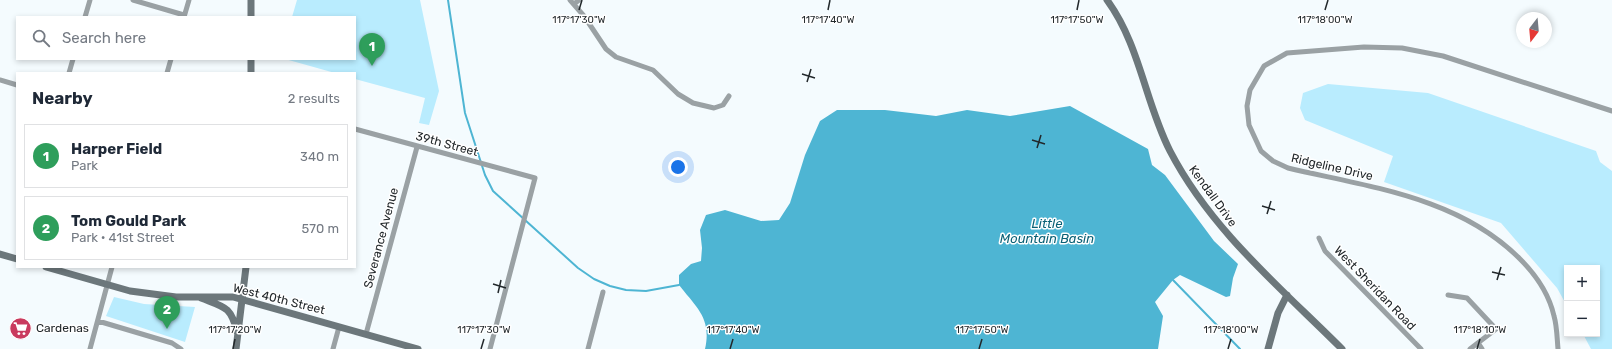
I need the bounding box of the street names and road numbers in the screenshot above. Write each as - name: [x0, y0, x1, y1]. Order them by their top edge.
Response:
- street label: 39th Street: [414, 129, 480, 159]
- street label: Ridgeline Drive: [1290, 151, 1374, 183]
- street label: Kendall Drive: [1186, 163, 1240, 230]
- street label: Severance Avenue: [361, 186, 401, 290]
- street label: West Sheridan Road: [1331, 243, 1419, 333]
- street label: West 40th Street: [231, 281, 327, 317]

